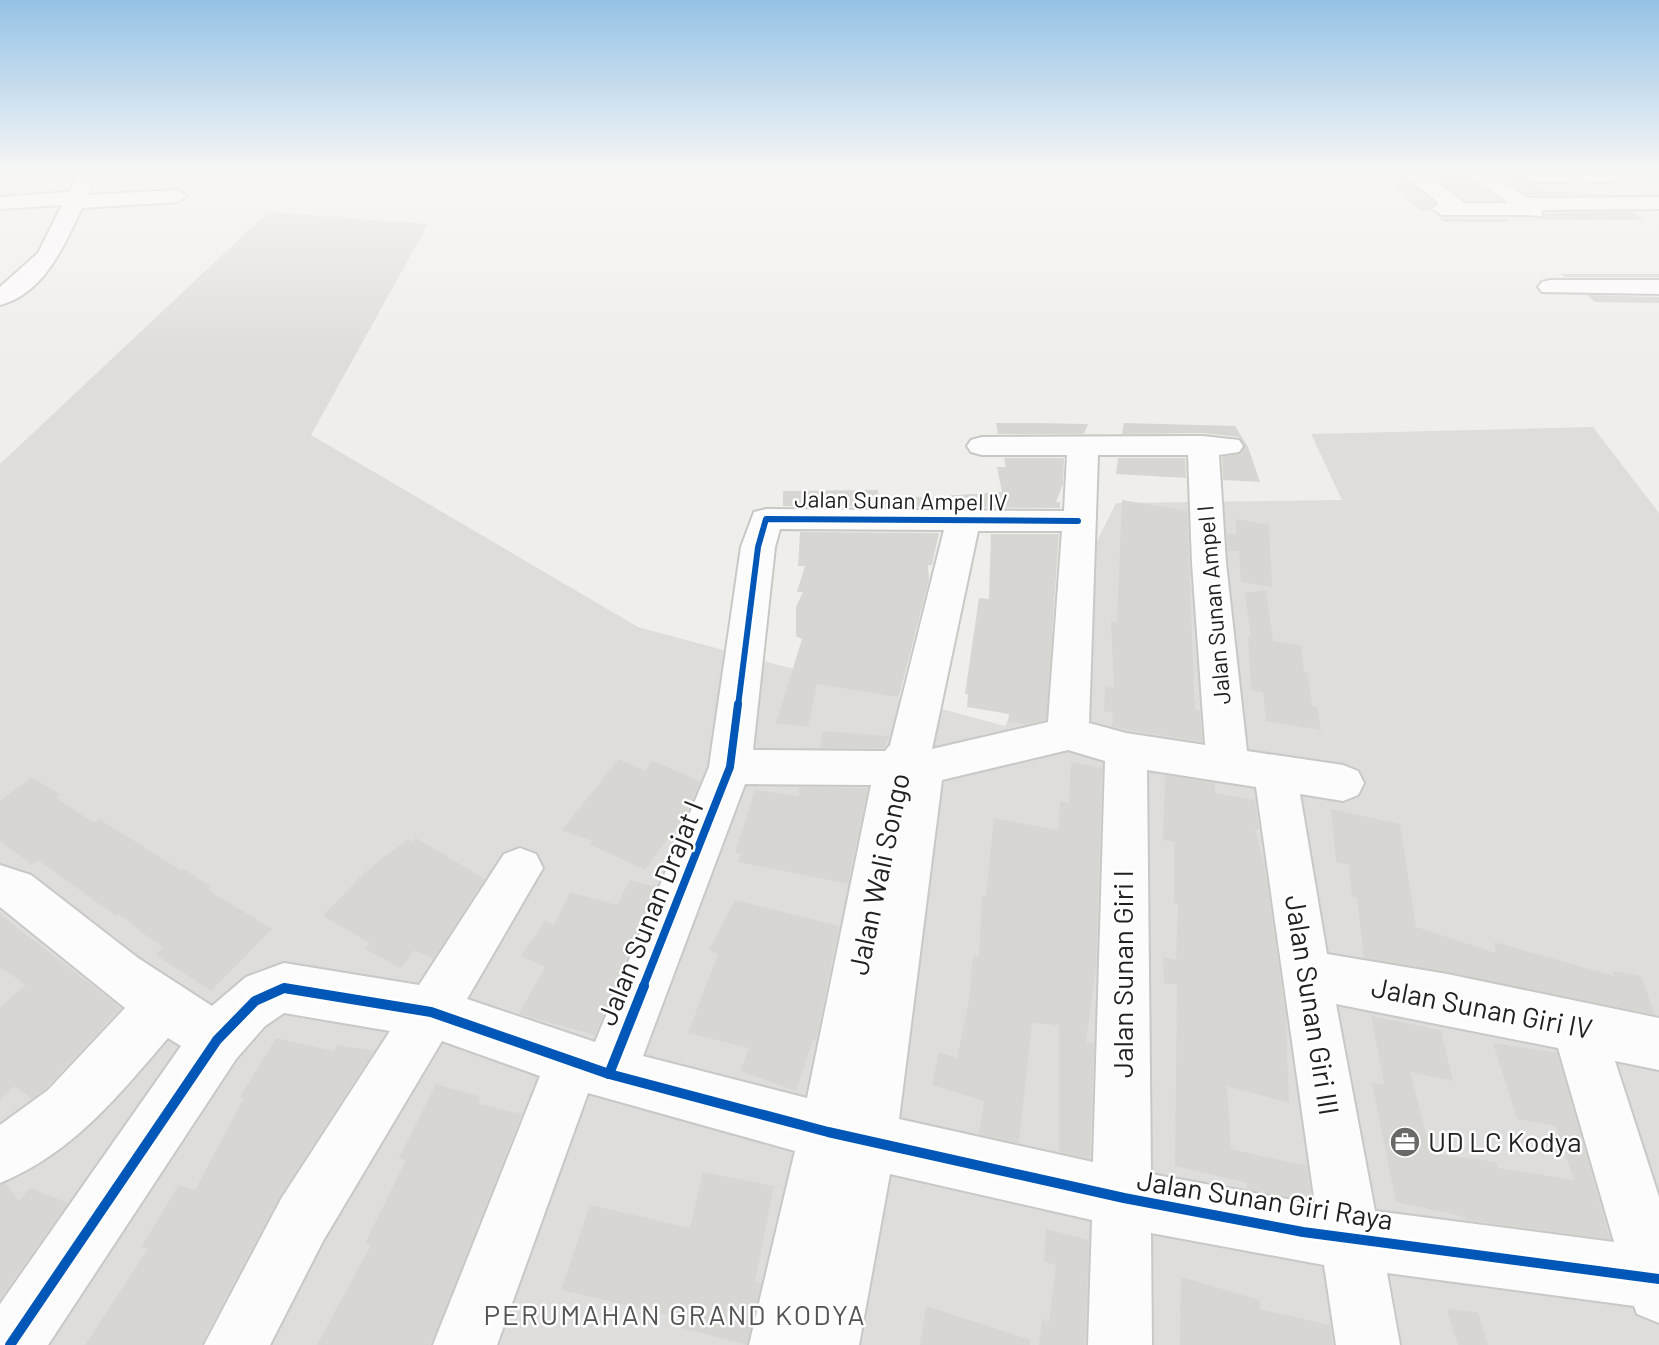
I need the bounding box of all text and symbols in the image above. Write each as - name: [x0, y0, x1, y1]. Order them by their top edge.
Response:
- street label: Jalan Sunan Ampel IV: [794, 484, 1008, 516]
- street label: Jalan Sunan Ampel I: [1190, 504, 1236, 706]
- street label: Jalan Wali Songo: [840, 770, 916, 978]
- street label: Jalan Sunan Drajat I: [589, 795, 710, 1030]
- street label: Jalan Sunan Giri I: [1105, 870, 1139, 1078]
- street label: Jalan Sunan Giri III: [1279, 892, 1347, 1117]
- street label: Jalan Sunan Giri IV: [1369, 969, 1596, 1045]
- place label: UD LC Kodya: [1428, 1124, 1582, 1158]
- office icon: UD LC Kodya: [1388, 1125, 1422, 1159]
- street label: Jalan Sunan Giri Raya: [1135, 1162, 1396, 1236]
- district label: PERUMAHAN GRAND KODYA: [483, 1297, 867, 1331]

